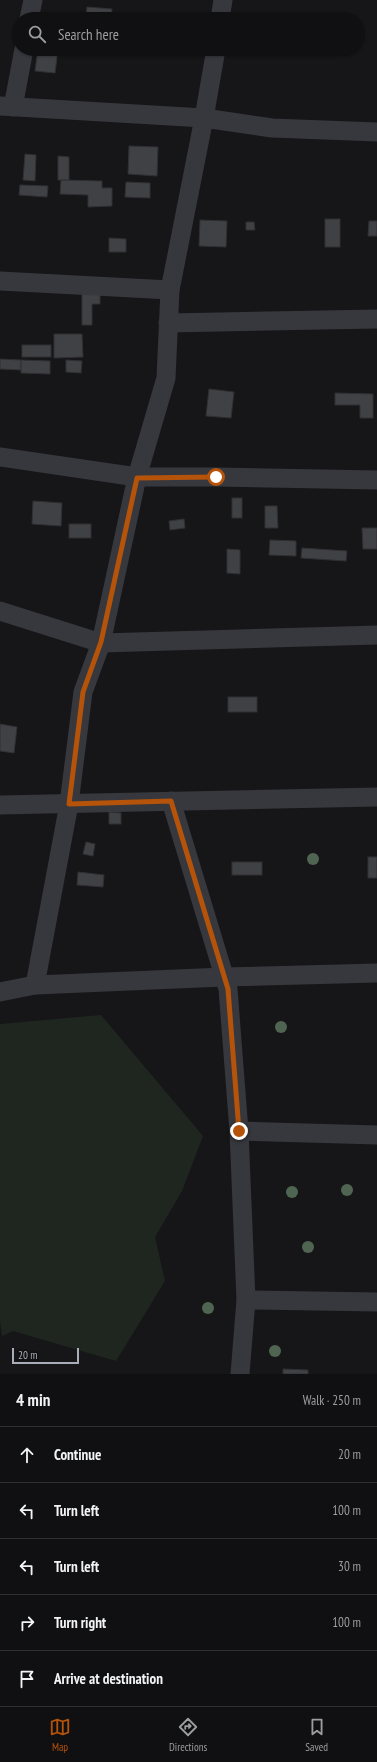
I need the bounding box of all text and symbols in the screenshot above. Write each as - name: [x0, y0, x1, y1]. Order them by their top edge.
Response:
- search box: [12, 12, 365, 56]
- icon: search: [26, 23, 48, 45]
- text: Search here: [58, 25, 119, 44]
- route start: [207, 468, 225, 486]
- route end: [230, 1122, 248, 1140]
- scale bar: [12, 1346, 79, 1365]
- text: 20 m: [18, 1348, 37, 1362]
- text: 4 min: [16, 1389, 50, 1411]
- text: Walk · 250 m: [303, 1392, 361, 1409]
- icon: ahead: [16, 1444, 38, 1466]
- text: Continue: [54, 1445, 101, 1464]
- text: 20 m: [338, 1446, 361, 1463]
- icon: left: [16, 1500, 38, 1522]
- text: Turn left: [54, 1501, 99, 1520]
- text: 100 m: [332, 1502, 361, 1519]
- icon: left: [16, 1556, 38, 1578]
- text: Turn left: [54, 1557, 99, 1576]
- text: 30 m: [338, 1558, 361, 1575]
- icon: right: [16, 1612, 38, 1634]
- text: Turn right: [54, 1613, 106, 1632]
- text: 100 m: [332, 1614, 361, 1631]
- icon: arrive: [16, 1668, 38, 1690]
- text: Arrive at destination: [54, 1669, 163, 1688]
- tab: Map: [49, 1716, 71, 1754]
- tab: Directions: [169, 1716, 207, 1754]
- tab: Saved: [305, 1716, 328, 1754]

